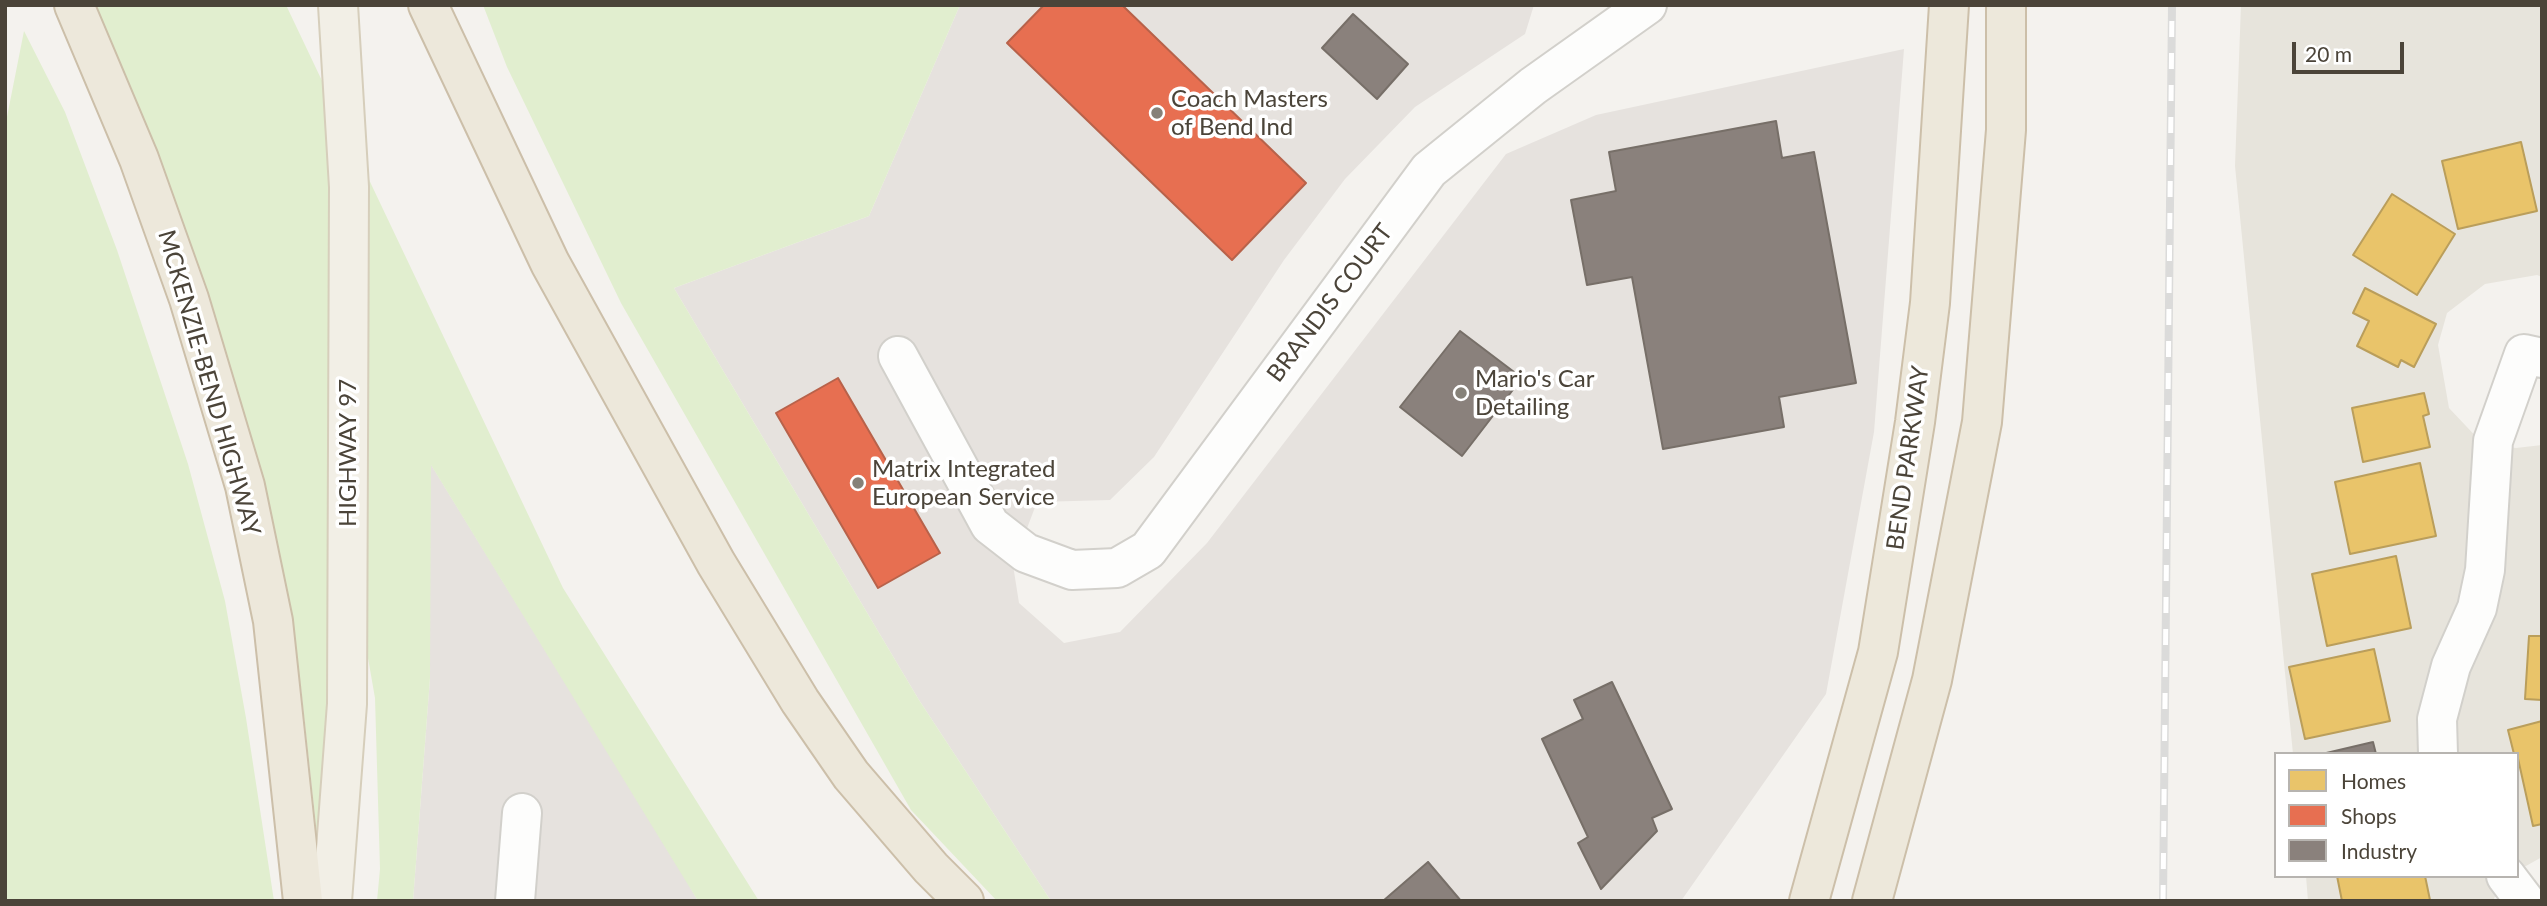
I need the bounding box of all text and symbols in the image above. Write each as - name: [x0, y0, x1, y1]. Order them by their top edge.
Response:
- scale bar: [2295, 28, 2407, 72]
- text: 20 m: [2305, 41, 2352, 66]
- place label: Coach Masters of Bend Ind: [1171, 85, 1328, 141]
- marker: Coach Masters of Bend Ind: [1149, 105, 1165, 121]
- street label: BRANDIS COURT: [1261, 218, 1399, 388]
- street label: MCKENZIE-BEND HIGHWAY: [152, 227, 266, 539]
- street label: BEND PARKWAY: [1881, 364, 1935, 552]
- place label: Mario's Car Detailing: [1475, 365, 1594, 421]
- street label: HIGHWAY 97: [334, 379, 362, 527]
- marker: Mario's Car Detailing: [1453, 385, 1469, 401]
- place label: Matrix Integrated European Service: [872, 455, 1055, 511]
- marker: Matrix Integrated European Service: [850, 475, 866, 491]
- legend: [2274, 752, 2519, 878]
- text: Homes: [2341, 768, 2406, 793]
- text: Shops: [2341, 803, 2397, 828]
- text: Industry: [2341, 838, 2417, 863]

